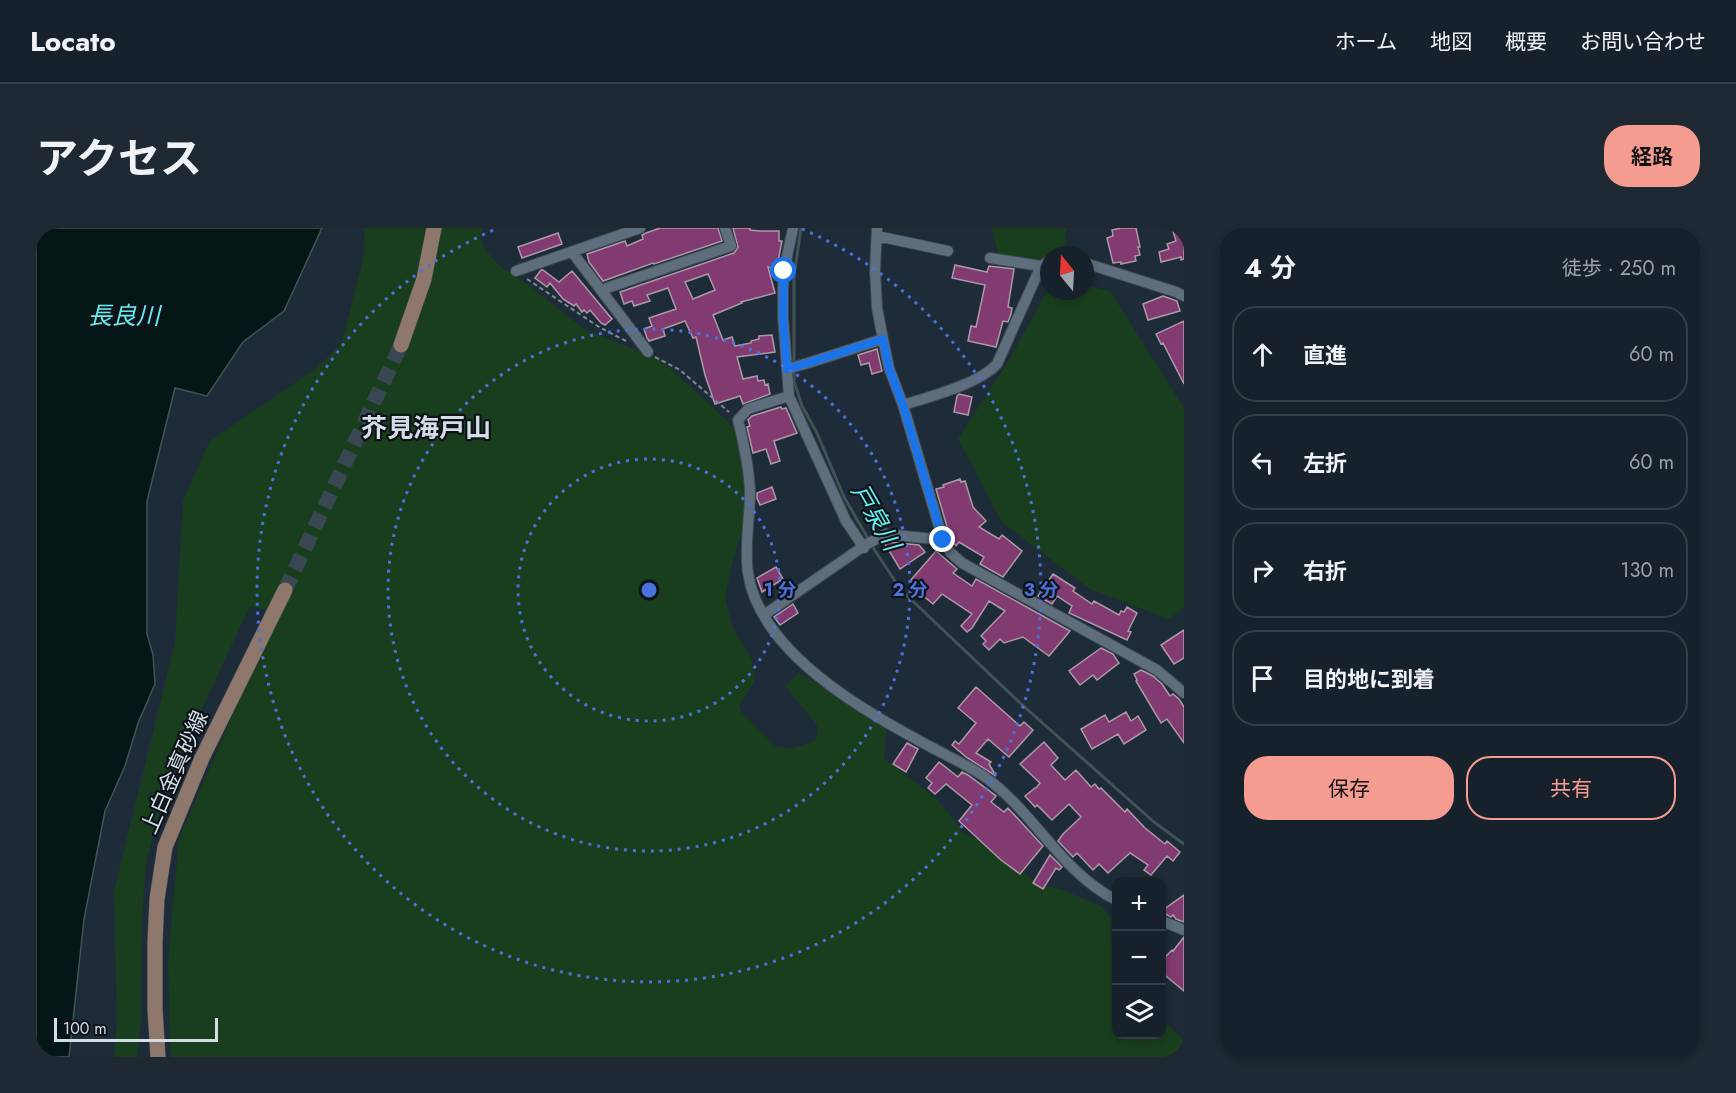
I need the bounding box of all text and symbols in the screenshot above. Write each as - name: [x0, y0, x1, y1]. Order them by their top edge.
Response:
- text: Locato: [30, 21, 116, 62]
- text: ホーム: [1335, 27, 1397, 57]
- text: 地図: [1430, 27, 1472, 57]
- text: 概要: [1505, 27, 1547, 57]
- text: お問い合わせ: [1580, 27, 1706, 57]
- button: 経路: [1604, 125, 1700, 187]
- text: アクセス: [36, 128, 202, 189]
- north arrow: [1040, 246, 1094, 300]
- text: 4 分: [1244, 249, 1296, 287]
- text: 徒歩 · 250 m: [1562, 254, 1676, 283]
- route start: [770, 257, 796, 283]
- water label: 長良川: [88, 298, 163, 333]
- icon: ahead: [1246, 338, 1279, 371]
- text: 直進: [1303, 339, 1347, 371]
- text: 60 m: [1629, 340, 1674, 369]
- district label: 芥見海戸山: [361, 409, 491, 447]
- icon: left: [1246, 446, 1279, 479]
- text: 左折: [1303, 447, 1347, 479]
- text: 60 m: [1629, 448, 1674, 477]
- water label: 戸泉川: [843, 477, 911, 560]
- route end: [929, 526, 955, 552]
- icon: right: [1246, 554, 1279, 587]
- text: 右折: [1303, 555, 1347, 587]
- text: 130 m: [1620, 556, 1674, 585]
- text: 1 分: [764, 577, 796, 603]
- text: 2 分: [892, 577, 928, 603]
- text: 3 分: [1024, 577, 1058, 603]
- centre of rings: [639, 580, 659, 600]
- icon: arrive: [1246, 662, 1279, 695]
- text: 目的地に到着: [1303, 663, 1435, 695]
- street label: 上白金真砂線: [133, 705, 215, 839]
- button: 保存: [1244, 756, 1454, 820]
- button: 共有: [1466, 756, 1676, 820]
- map controls: [1112, 877, 1166, 1039]
- button: +: [1112, 877, 1166, 931]
- button: −: [1112, 931, 1166, 985]
- button: layers: [1112, 985, 1166, 1039]
- scale bar: [54, 1015, 218, 1042]
- text: 100 m: [63, 1017, 107, 1040]

